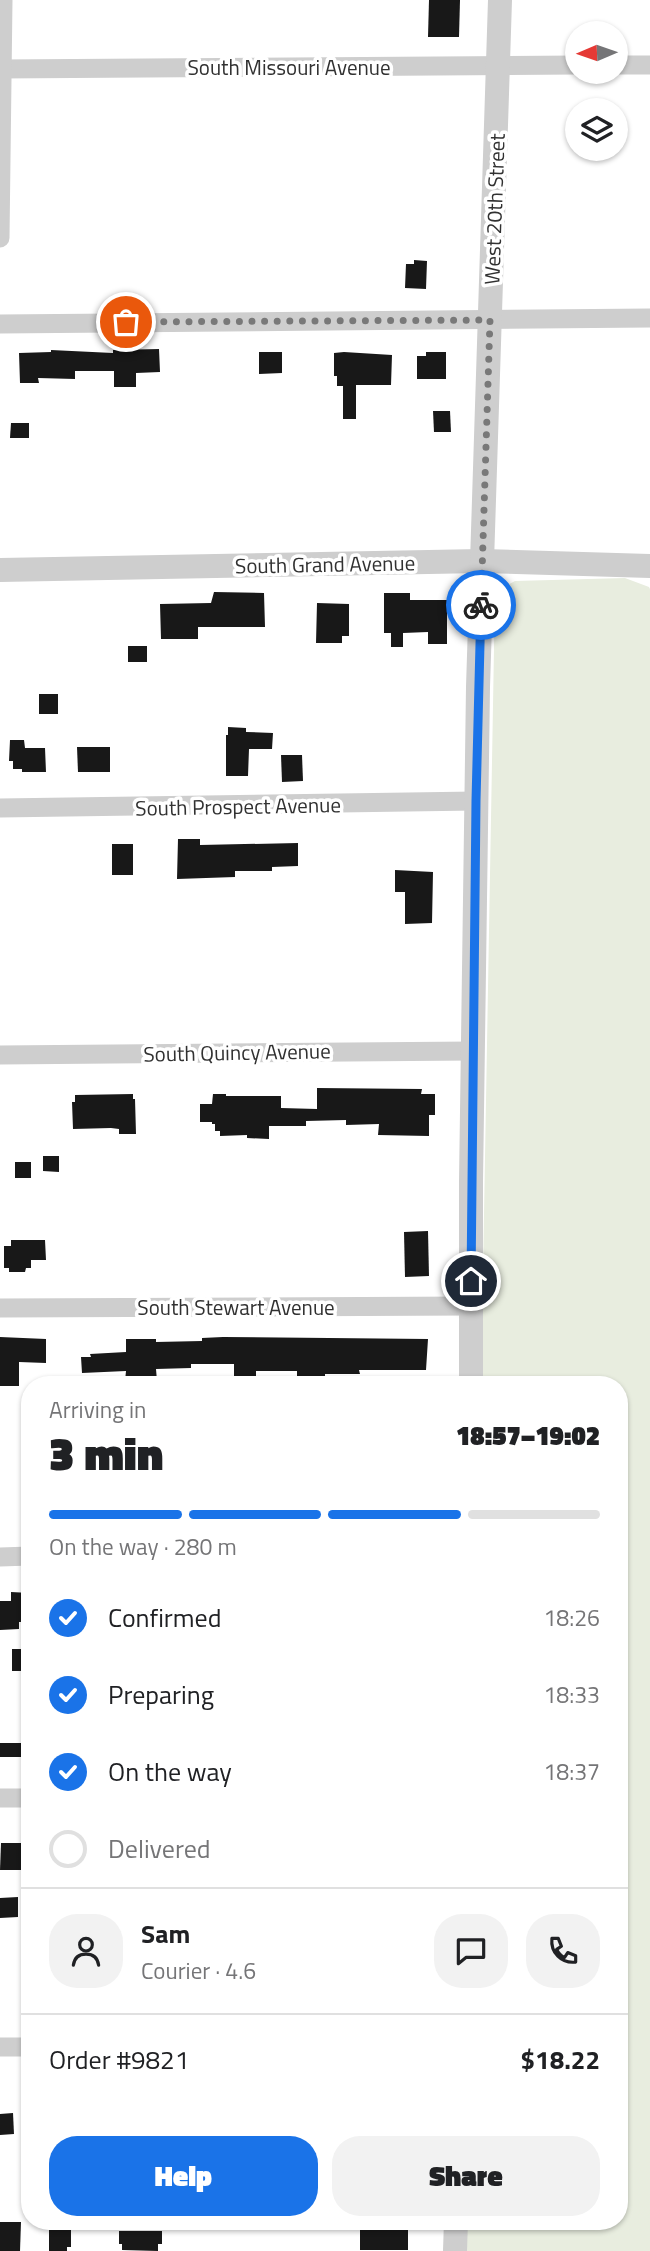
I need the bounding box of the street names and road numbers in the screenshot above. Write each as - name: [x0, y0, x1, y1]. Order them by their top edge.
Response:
- street label: South Missouri Avenue: [187, 51, 391, 83]
- street label: West 20th Street: [475, 132, 513, 285]
- street label: South Grand Avenue: [235, 546, 415, 582]
- street label: South Prospect Avenue: [135, 788, 341, 824]
- street label: South Quincy Avenue: [143, 1034, 331, 1070]
- street label: South Stewart Avenue: [137, 1291, 335, 1323]

